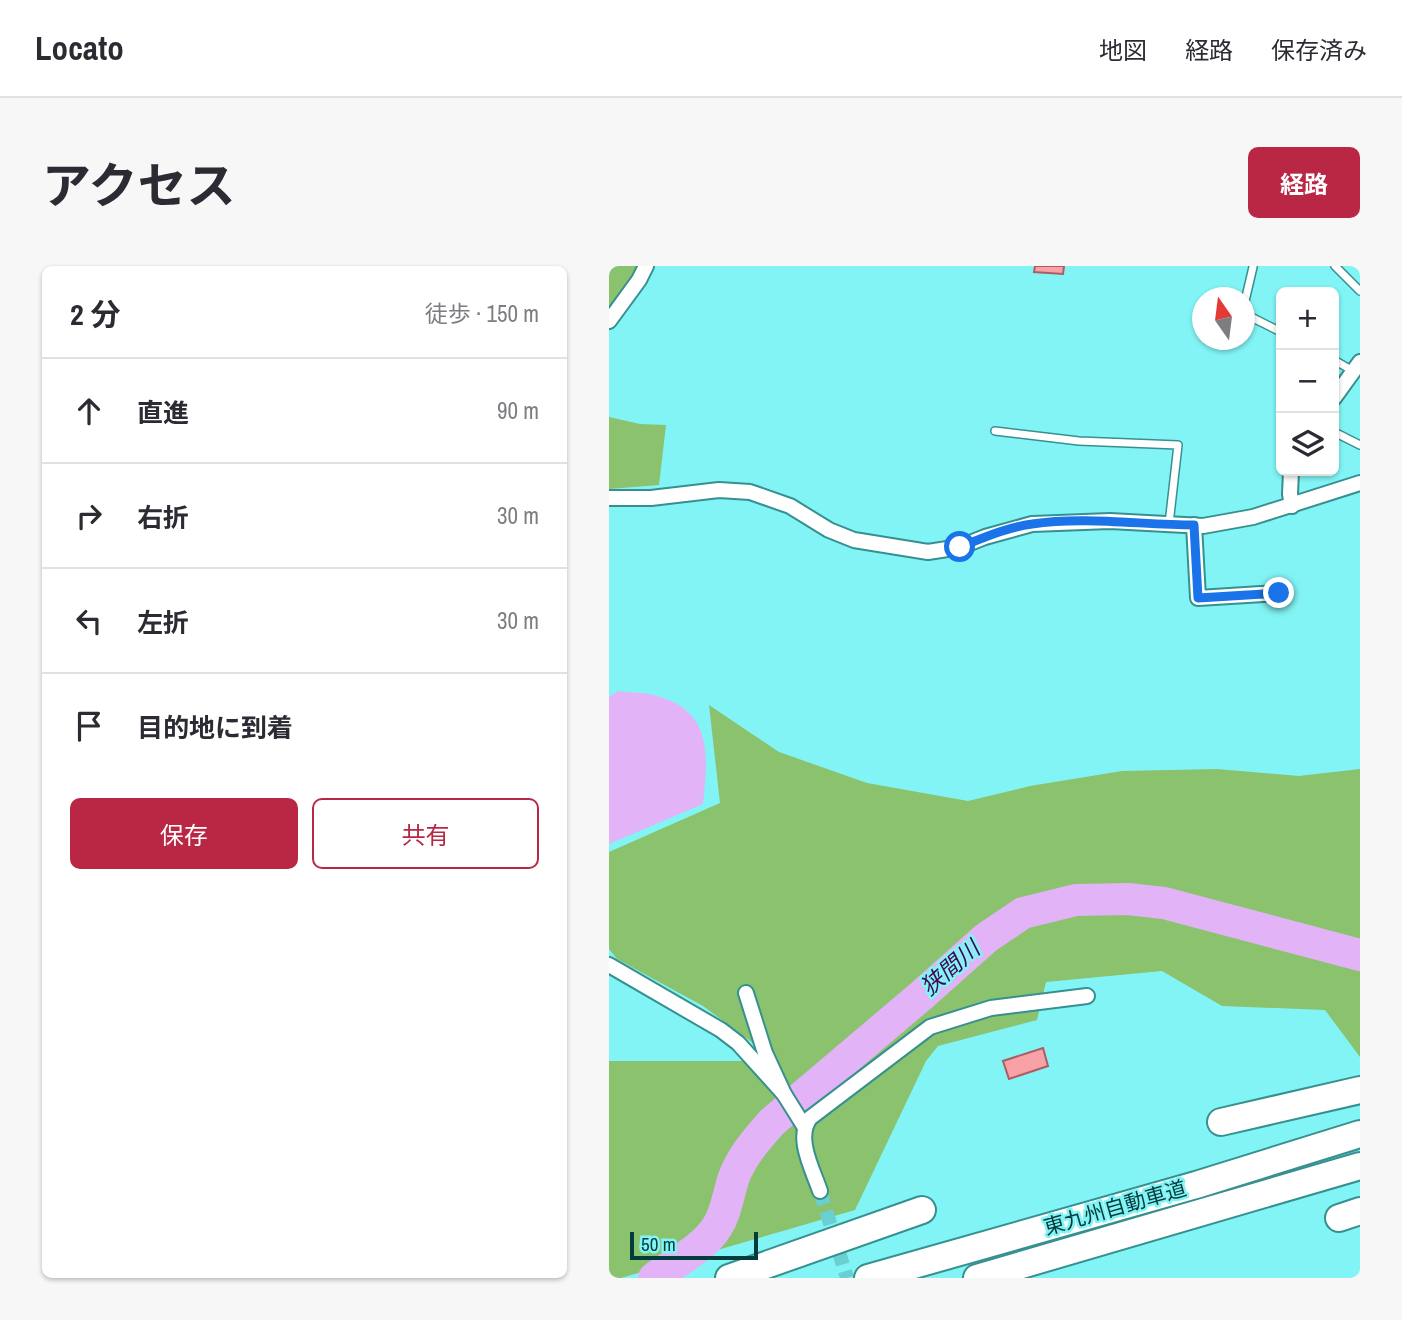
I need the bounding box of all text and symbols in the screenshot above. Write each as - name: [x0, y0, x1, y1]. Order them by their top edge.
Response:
- text: Locato: [35, 26, 124, 70]
- text: 地図: [1099, 34, 1147, 66]
- text: 経路: [1185, 34, 1233, 66]
- text: 保存済み: [1271, 34, 1367, 66]
- button: 経路: [1248, 147, 1360, 218]
- text: アクセス: [42, 152, 236, 218]
- north arrow: [1192, 287, 1255, 350]
- map controls: [1276, 287, 1339, 476]
- button: +: [1276, 287, 1339, 350]
- text: 2 分: [70, 294, 121, 334]
- text: 徒歩 · 150 m: [425, 298, 539, 329]
- button: −: [1276, 350, 1339, 413]
- icon: ahead: [70, 392, 108, 430]
- text: 直進: [137, 395, 189, 430]
- text: 90 m: [497, 395, 539, 426]
- button: layers: [1276, 413, 1339, 476]
- icon: right: [70, 497, 108, 535]
- text: 右折: [137, 500, 189, 535]
- text: 30 m: [497, 500, 539, 531]
- route start: [944, 531, 975, 562]
- route end: [1263, 577, 1294, 608]
- icon: left: [70, 602, 108, 640]
- text: 左折: [137, 605, 189, 640]
- text: 30 m: [497, 605, 539, 636]
- icon: arrive: [70, 707, 108, 745]
- text: 目的地に到着: [137, 710, 293, 745]
- button: 保存: [70, 798, 298, 869]
- button: 共有: [312, 798, 539, 869]
- water label: 狭間川: [913, 931, 988, 1002]
- street label: 東九州自動車道: [1040, 1173, 1190, 1242]
- scale bar: [630, 1229, 758, 1261]
- text: 50 m: [641, 1231, 676, 1257]

